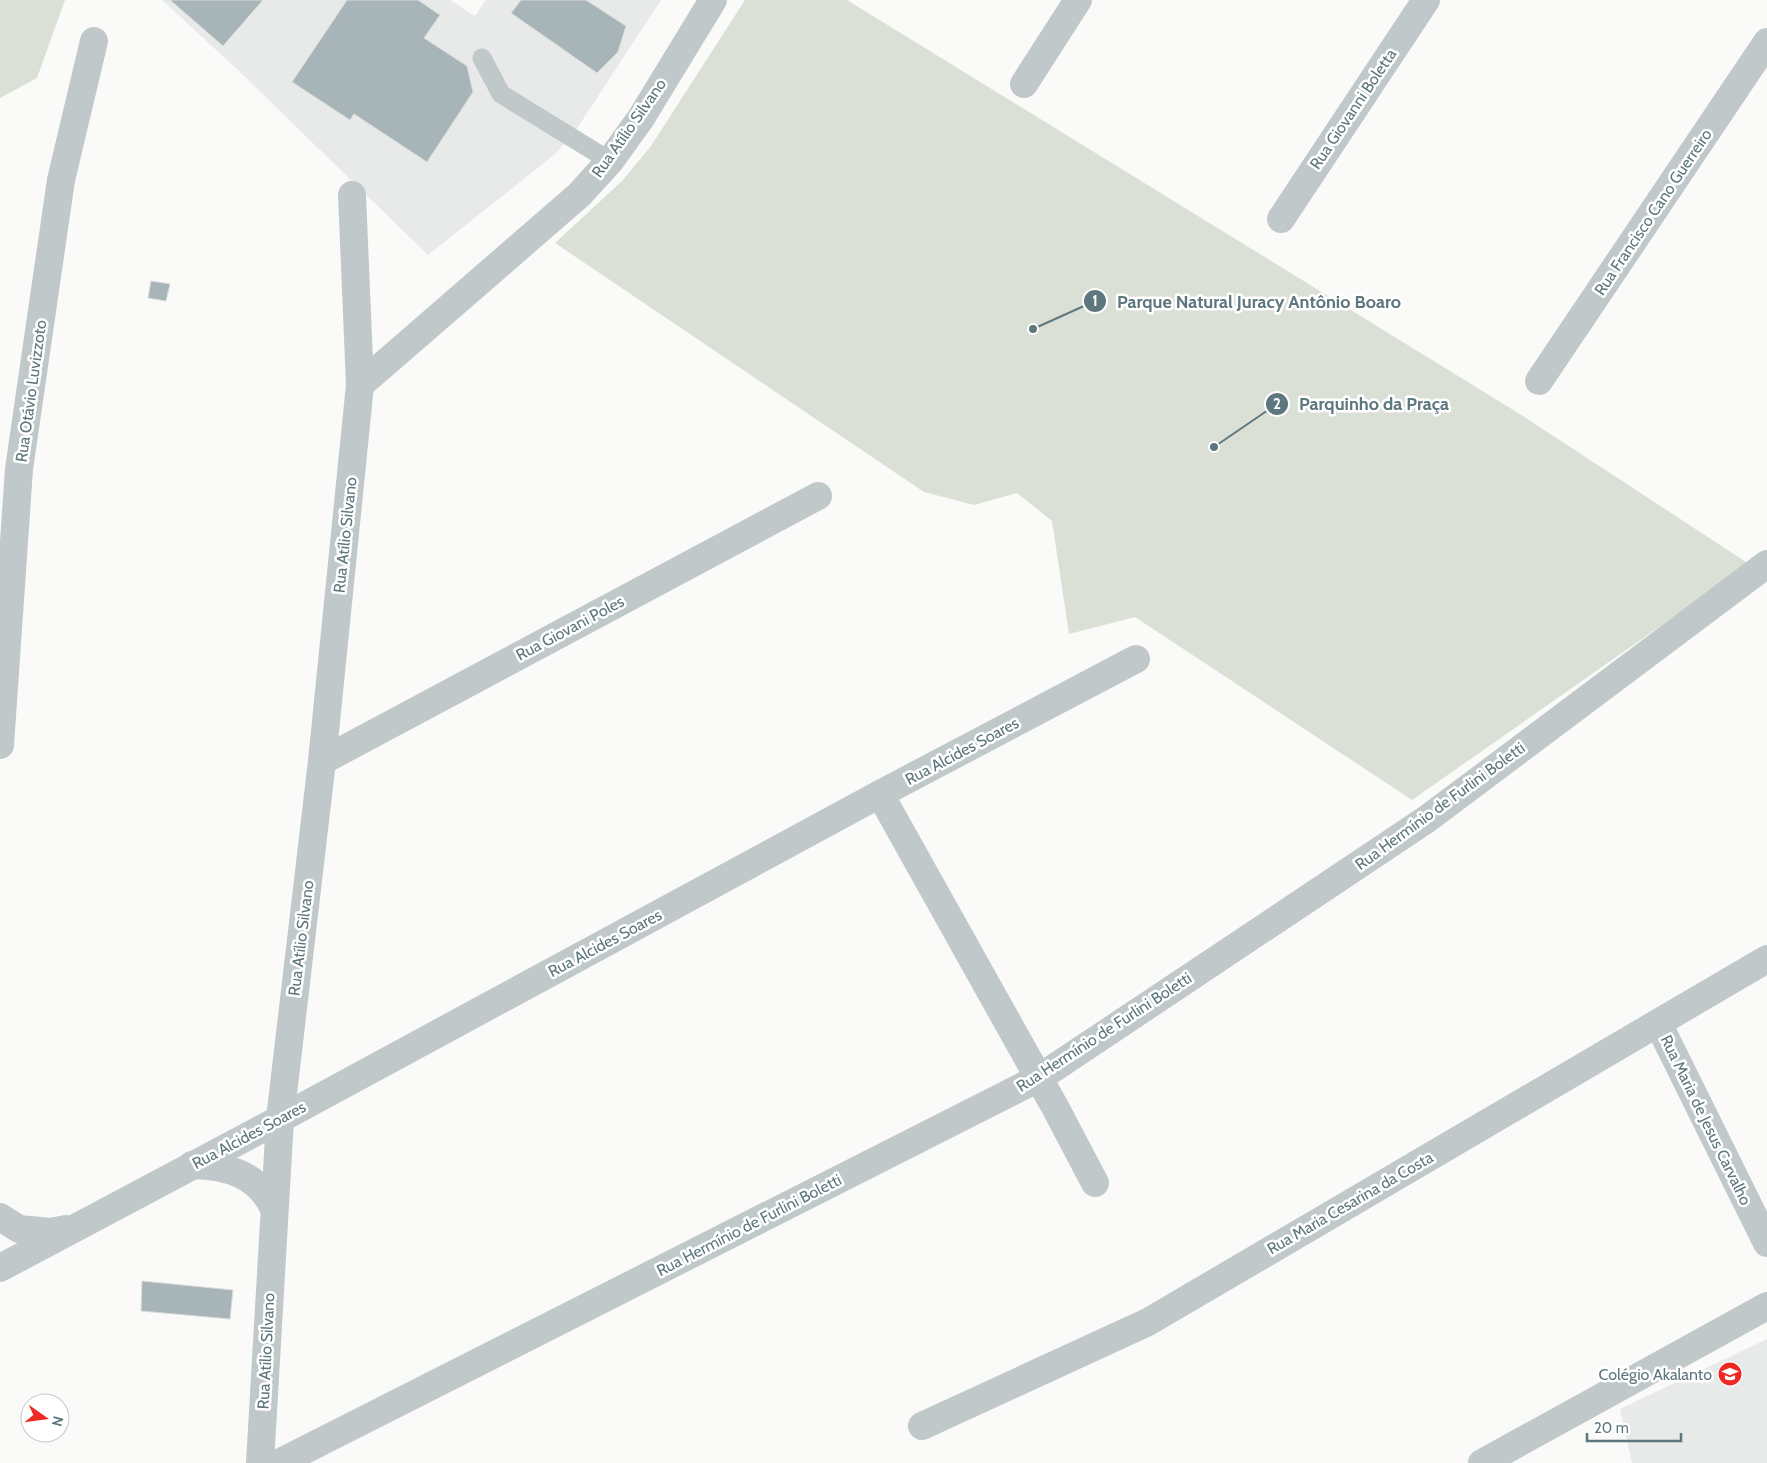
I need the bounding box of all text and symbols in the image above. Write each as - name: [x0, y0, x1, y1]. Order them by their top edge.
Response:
- street label: Rua Giovanni Boletta: [1306, 45, 1400, 173]
- street label: Rua Atílio Silvano: [588, 75, 670, 181]
- street label: Rua Francisco Cano Guerreiro: [1590, 125, 1716, 299]
- callout: Parque Natural Juracy Antônio Boaro: [1082, 285, 1411, 318]
- text: Parque Natural Juracy Antônio Boaro: [1117, 291, 1401, 313]
- text: 1: [1092, 292, 1098, 310]
- street label: Rua Otávio Luvizzoto: [12, 319, 50, 463]
- callout: Parquinho da Praça: [1264, 387, 1459, 420]
- text: Parquinho da Praça: [1299, 393, 1449, 415]
- text: 2: [1273, 395, 1281, 413]
- street label: Rua Atílio Silvano: [329, 476, 361, 594]
- street label: Rua Giovani Poles: [513, 591, 628, 664]
- street label: Rua Alcides Soares: [902, 713, 1022, 789]
- street label: Rua Hermínio de Furlini Boletti: [1351, 738, 1529, 874]
- street label: Rua Atílio Silvano: [284, 879, 318, 997]
- street label: Rua Alcides Soares: [545, 905, 665, 981]
- street label: Rua Hermínio de Furlini Boletti: [1013, 968, 1195, 1096]
- street label: Rua Maria de Jesus Carvalho: [1657, 1032, 1756, 1208]
- street label: Rua Alcides Soares: [189, 1097, 309, 1173]
- street label: Rua Maria Cesarina da Costa: [1264, 1147, 1437, 1258]
- street label: Rua Hermínio de Furlini Boletti: [653, 1170, 845, 1280]
- street label: Rua Atílio Silvano: [253, 1292, 279, 1410]
- school or university icon: Colégio Akalanto: [1717, 1361, 1743, 1387]
- place label: Colégio Akalanto: [1599, 1365, 1712, 1384]
- north arrow: [20, 1393, 70, 1443]
- scale bar: [1587, 1410, 1681, 1442]
- text: N: [48, 1414, 68, 1428]
- text: 20 m: [1594, 1419, 1629, 1437]

